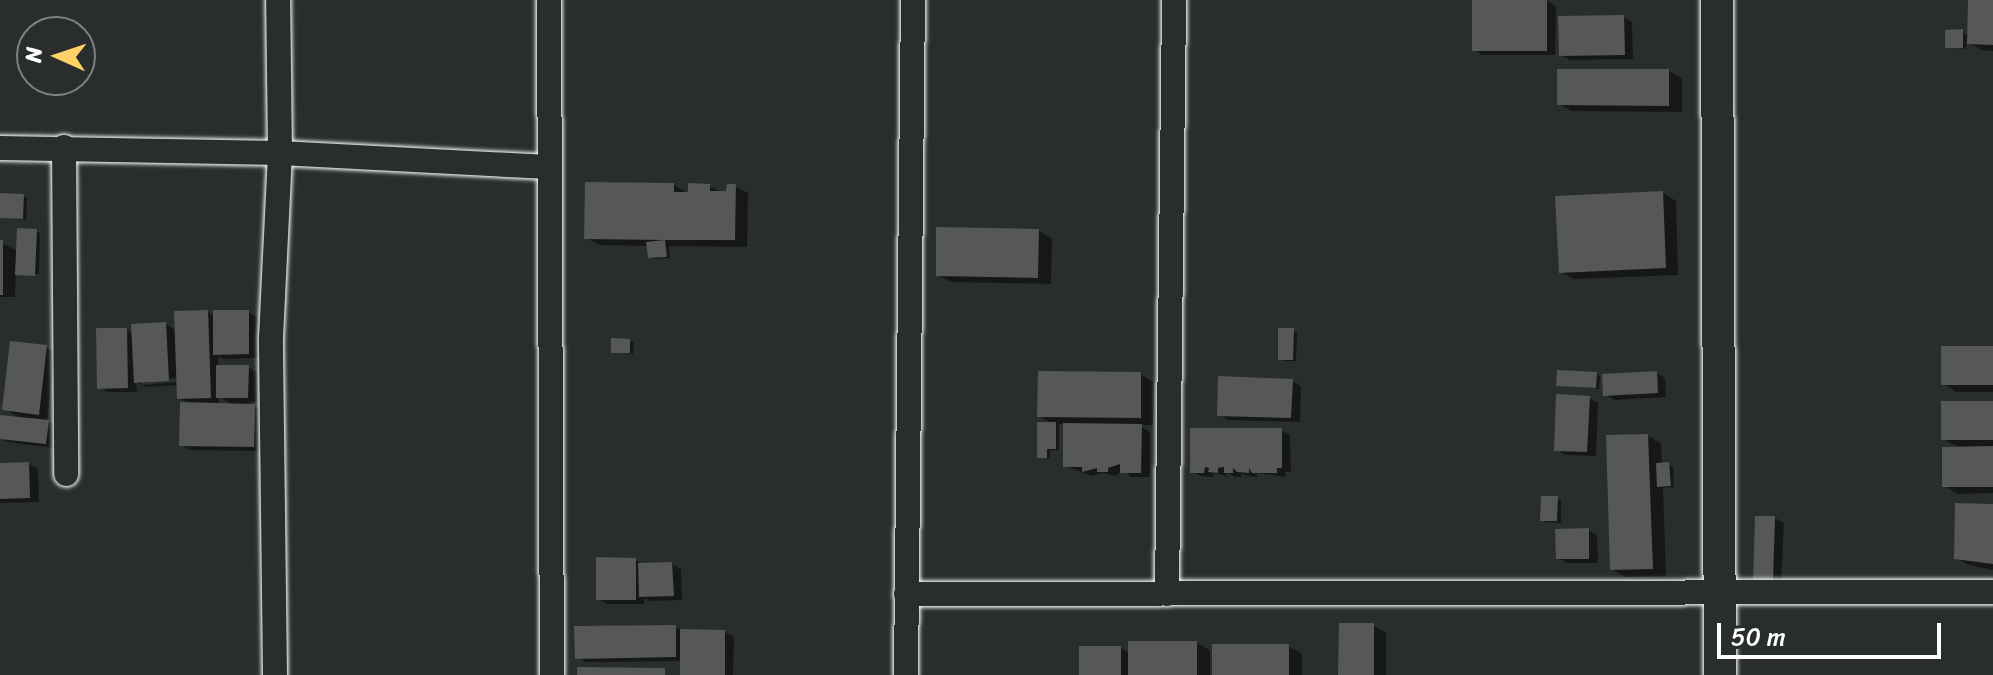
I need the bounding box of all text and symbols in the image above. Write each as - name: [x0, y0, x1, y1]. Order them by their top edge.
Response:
- north arrow: [16, 16, 96, 96]
- text: N: [14, 46, 53, 63]
- scale bar: [1721, 607, 1945, 657]
- text: 50 m: [1731, 616, 1786, 658]

